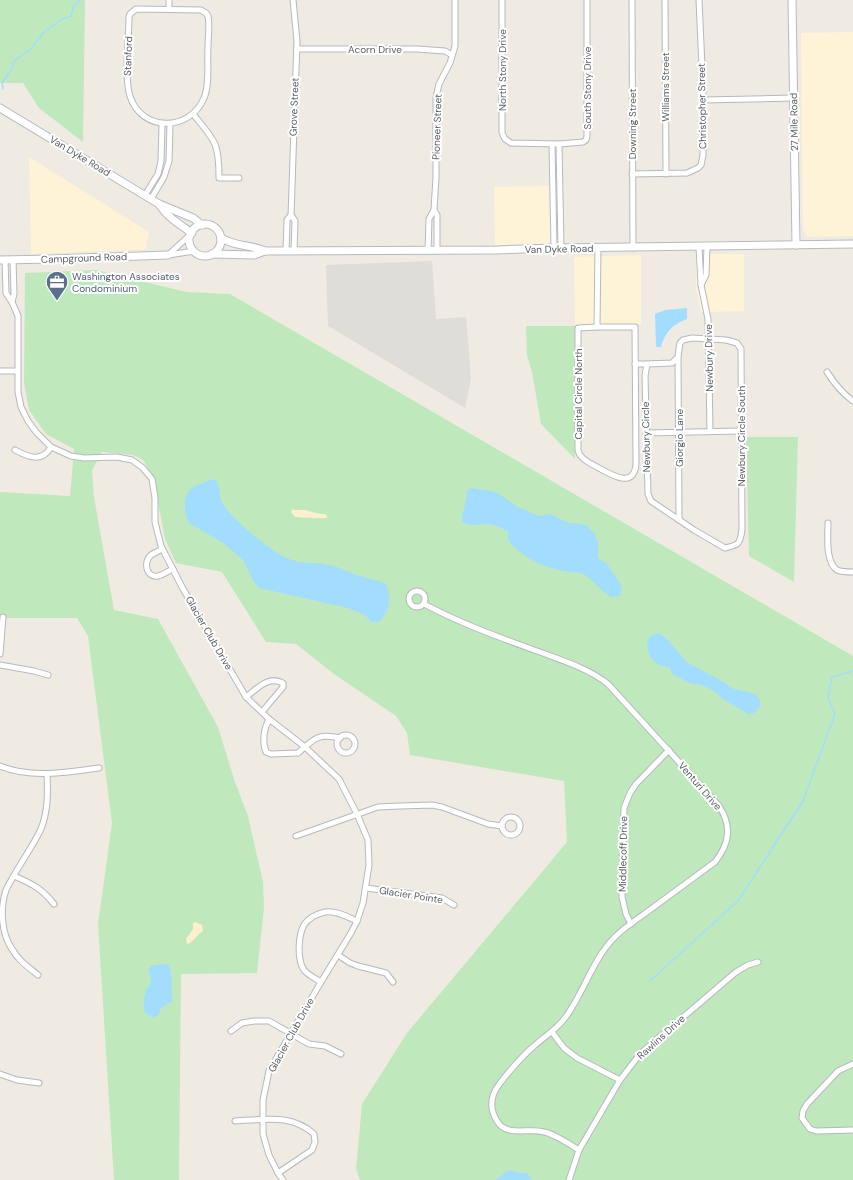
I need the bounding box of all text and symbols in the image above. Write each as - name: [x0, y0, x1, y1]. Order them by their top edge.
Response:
- street label: North Stony Drive: [496, 29, 509, 111]
- street label: Stanford: [121, 36, 135, 76]
- street label: Acorn Drive: [348, 43, 402, 56]
- street label: South Stony Drive: [581, 46, 594, 129]
- street label: Williams Street: [659, 52, 672, 122]
- street label: Christopher Street: [695, 63, 709, 149]
- street label: Grove Street: [286, 77, 302, 136]
- street label: Downing Street: [626, 89, 639, 159]
- street label: 27 Mile Road: [787, 93, 801, 151]
- street label: Pioneer Street: [429, 94, 445, 160]
- street label: Van Dyke Road: [47, 133, 113, 179]
- street label: Van Dyke Road: [525, 242, 593, 256]
- street label: Campground Road: [41, 250, 127, 266]
- office icon: Washington Associates Condominium: [44, 269, 70, 302]
- place label: Washington Associates Condominium: [72, 270, 180, 295]
- street label: Newbury Drive: [702, 324, 716, 392]
- street label: Capital Circle North: [572, 348, 585, 440]
- street label: Newbury Circle South: [735, 386, 748, 486]
- street label: Newbury Circle: [639, 401, 653, 472]
- street label: Giorgio Lane: [673, 409, 686, 467]
- street label: Glacier Club Drive: [183, 594, 236, 673]
- street label: Venturi Drive: [676, 759, 725, 813]
- street label: Middlecoff Drive: [616, 816, 630, 892]
- street label: Glacier Pointe: [378, 884, 444, 907]
- street label: Glacier Club Drive: [265, 995, 317, 1075]
- street label: Rawlins Drive: [634, 1012, 688, 1062]

